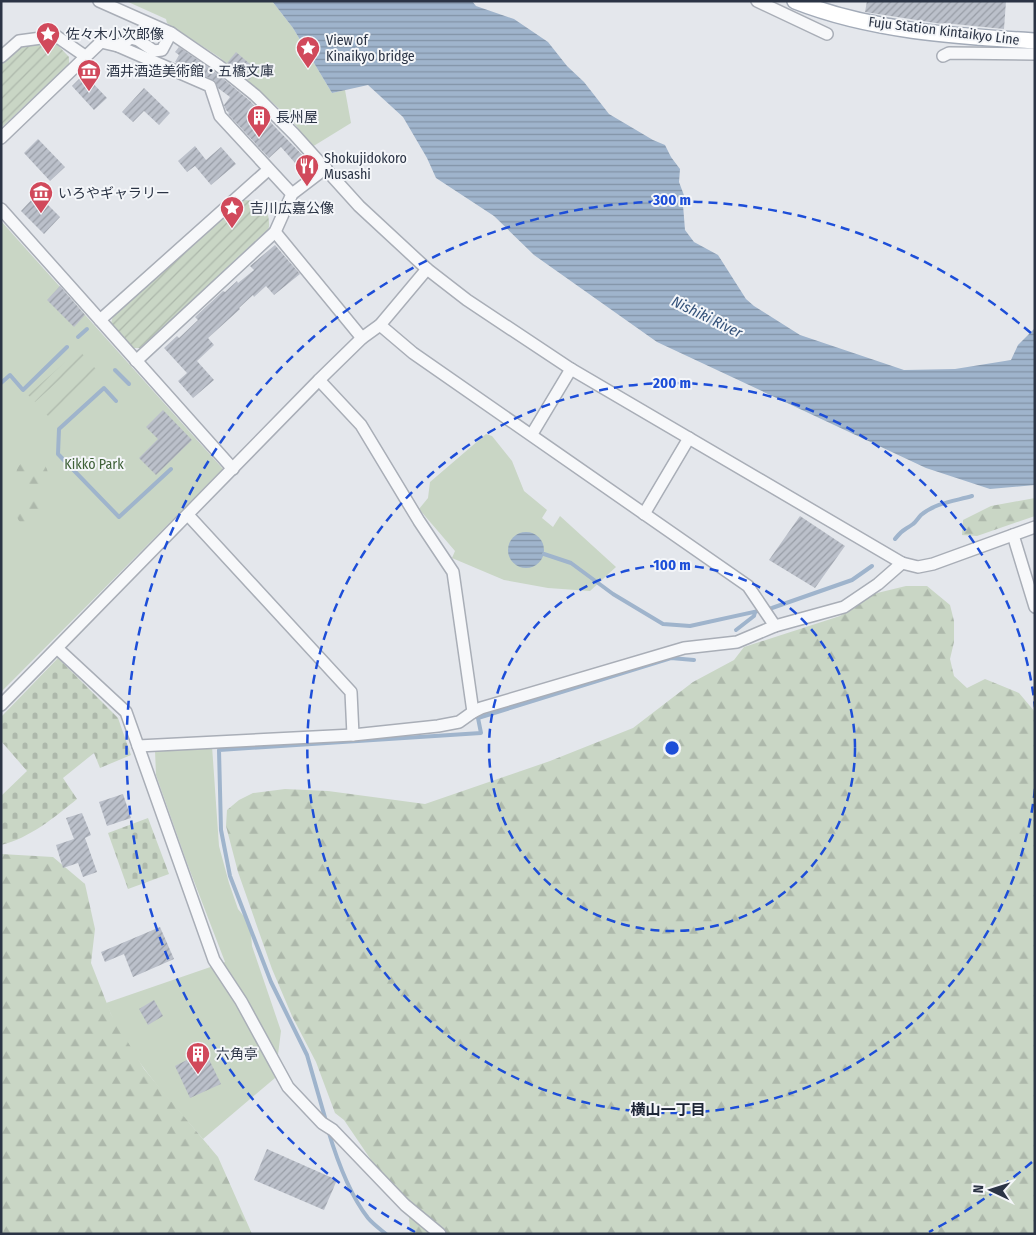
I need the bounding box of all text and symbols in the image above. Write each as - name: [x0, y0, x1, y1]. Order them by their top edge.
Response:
- street label: Fuju Station Kintaikyo Line: [867, 13, 1021, 49]
- place icon: 佐々木小次郎像: [35, 21, 61, 55]
- place label: 佐々木小次郎像: [66, 26, 164, 43]
- place label: View of Kinaikyo bridge: [326, 32, 415, 65]
- place icon: View of Kinaikyo bridge: [295, 35, 321, 69]
- museum icon: 酒井酒造美術館・五橋文庫: [76, 58, 102, 92]
- place label: 酒井酒造美術館・五橋文庫: [106, 63, 274, 80]
- building icon: 長州屋: [246, 104, 272, 138]
- place label: 長州屋: [276, 109, 318, 126]
- place label: Shokujidokoro Musashi: [324, 150, 407, 183]
- restaurant icon: Shokujidokoro Musashi: [294, 153, 320, 187]
- museum icon: いろやギャラリー: [28, 180, 54, 214]
- place label: いろやギャラリー: [58, 185, 170, 202]
- text: 300 m: [652, 191, 691, 209]
- place icon: 吉川広嘉公像: [219, 195, 245, 229]
- place label: 吉川広嘉公像: [250, 200, 334, 217]
- water label: Nishiki River: [669, 292, 746, 342]
- text: 200 m: [652, 374, 691, 392]
- park label: Kikkō Park: [64, 456, 124, 473]
- text: 100 m: [653, 556, 691, 574]
- centre of rings: [663, 739, 681, 757]
- building icon: 六角亭: [185, 1041, 211, 1075]
- place label: 六角亭: [216, 1046, 258, 1063]
- district label: 横山一丁目: [630, 1101, 706, 1119]
- north arrow: [966, 1165, 1016, 1215]
- text: N: [970, 1184, 987, 1194]

